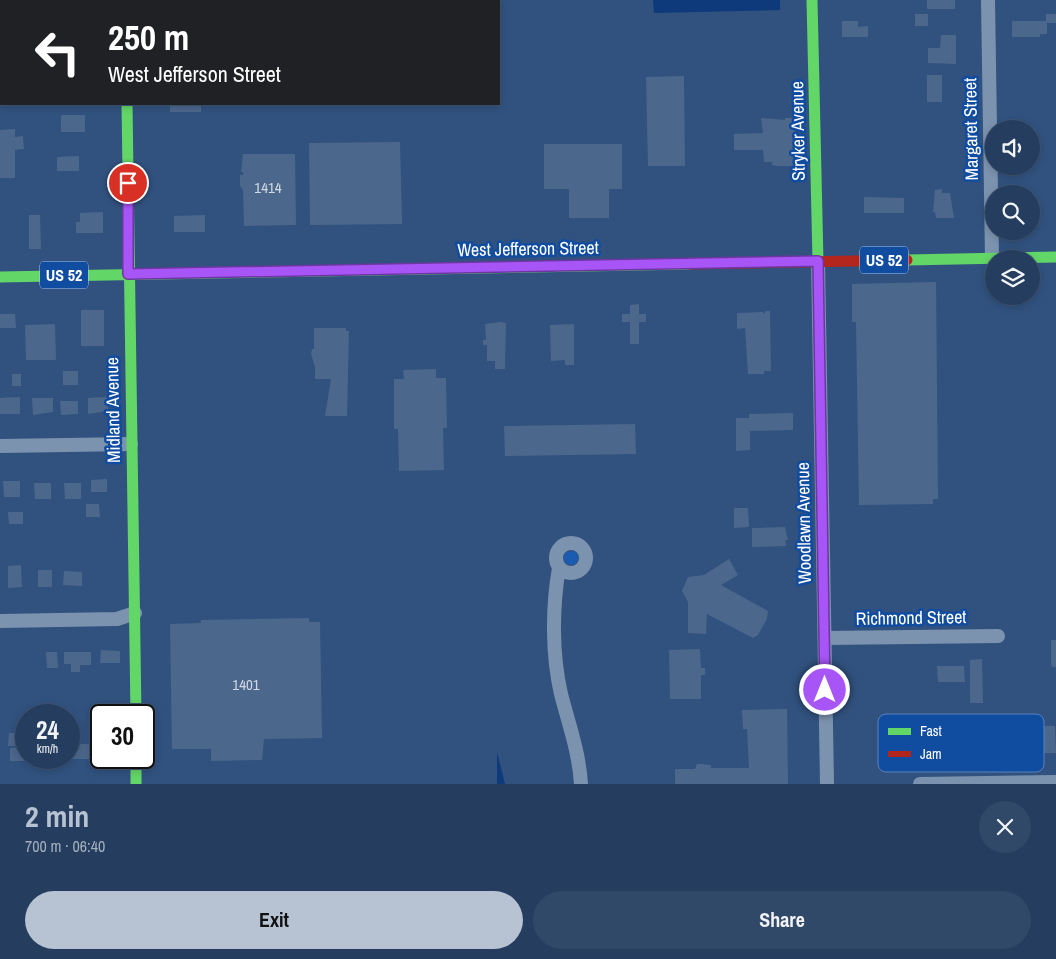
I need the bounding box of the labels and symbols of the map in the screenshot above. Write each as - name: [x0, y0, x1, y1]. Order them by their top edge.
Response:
- street label: Margaret Street: [957, 78, 984, 180]
- street label: Stryker Avenue: [784, 81, 811, 181]
- pin: [107, 162, 149, 204]
- house number: 1414: [254, 177, 282, 198]
- street label: West Jefferson Street: [457, 235, 599, 262]
- road number: US 52: [860, 246, 908, 274]
- road number: US 52: [40, 262, 88, 288]
- street label: Midland Avenue: [99, 357, 126, 463]
- street label: Woodlawn Avenue: [790, 462, 817, 584]
- street label: Richmond Street: [855, 604, 967, 631]
- position arrow: [798, 663, 850, 715]
- house number: 1401: [232, 674, 260, 695]
- speed limit sign: 30: [90, 704, 155, 769]
- legend: [878, 714, 1044, 772]
- text: Fast: [920, 722, 942, 740]
- text: Jam: [920, 745, 942, 763]

